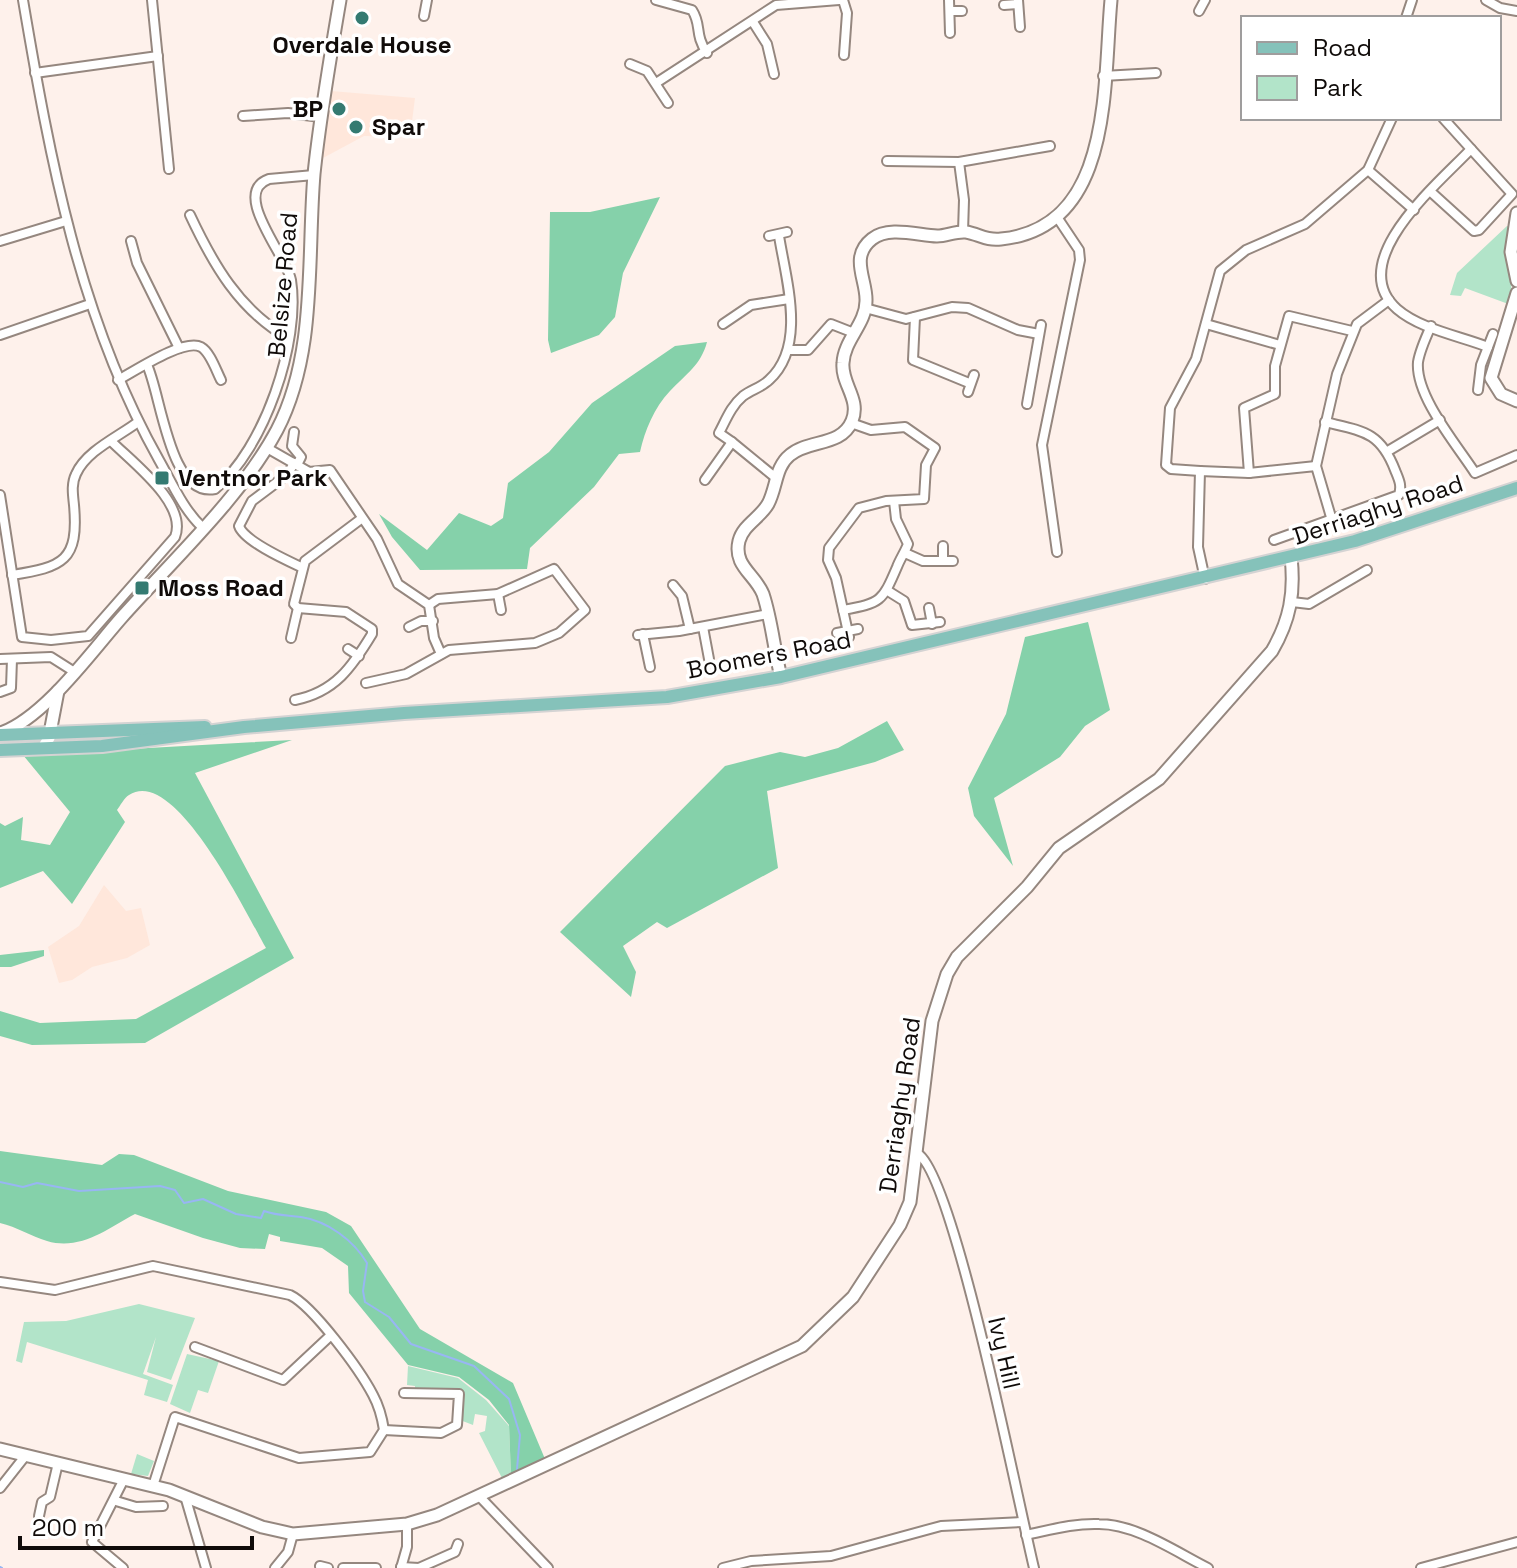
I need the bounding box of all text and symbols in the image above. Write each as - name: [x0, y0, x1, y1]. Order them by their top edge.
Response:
- marker: Overdale House: [353, 9, 371, 27]
- legend: [1241, 16, 1501, 120]
- place label: Overdale House: [272, 29, 452, 60]
- text: Road: [1313, 32, 1372, 63]
- text: Park: [1313, 72, 1363, 103]
- place label: BP: [293, 93, 323, 124]
- marker: BP: [330, 100, 348, 118]
- place label: Spar: [372, 111, 425, 142]
- marker: Spar: [347, 118, 365, 136]
- street label: Belsize Road: [261, 211, 304, 359]
- place label: Ventnor Park: [178, 462, 328, 493]
- street label: Derriaghy Road: [1289, 467, 1467, 552]
- marker: Ventnor Park: [153, 469, 171, 487]
- place label: Moss Road: [158, 572, 284, 603]
- marker: Moss Road: [133, 579, 151, 597]
- street label: Boomers Road: [684, 623, 854, 686]
- street label: Derriaghy Road: [872, 1015, 927, 1195]
- street label: Ivy Hill: [981, 1314, 1028, 1392]
- scale bar: [20, 1500, 252, 1550]
- text: 200 m: [32, 1512, 104, 1543]

